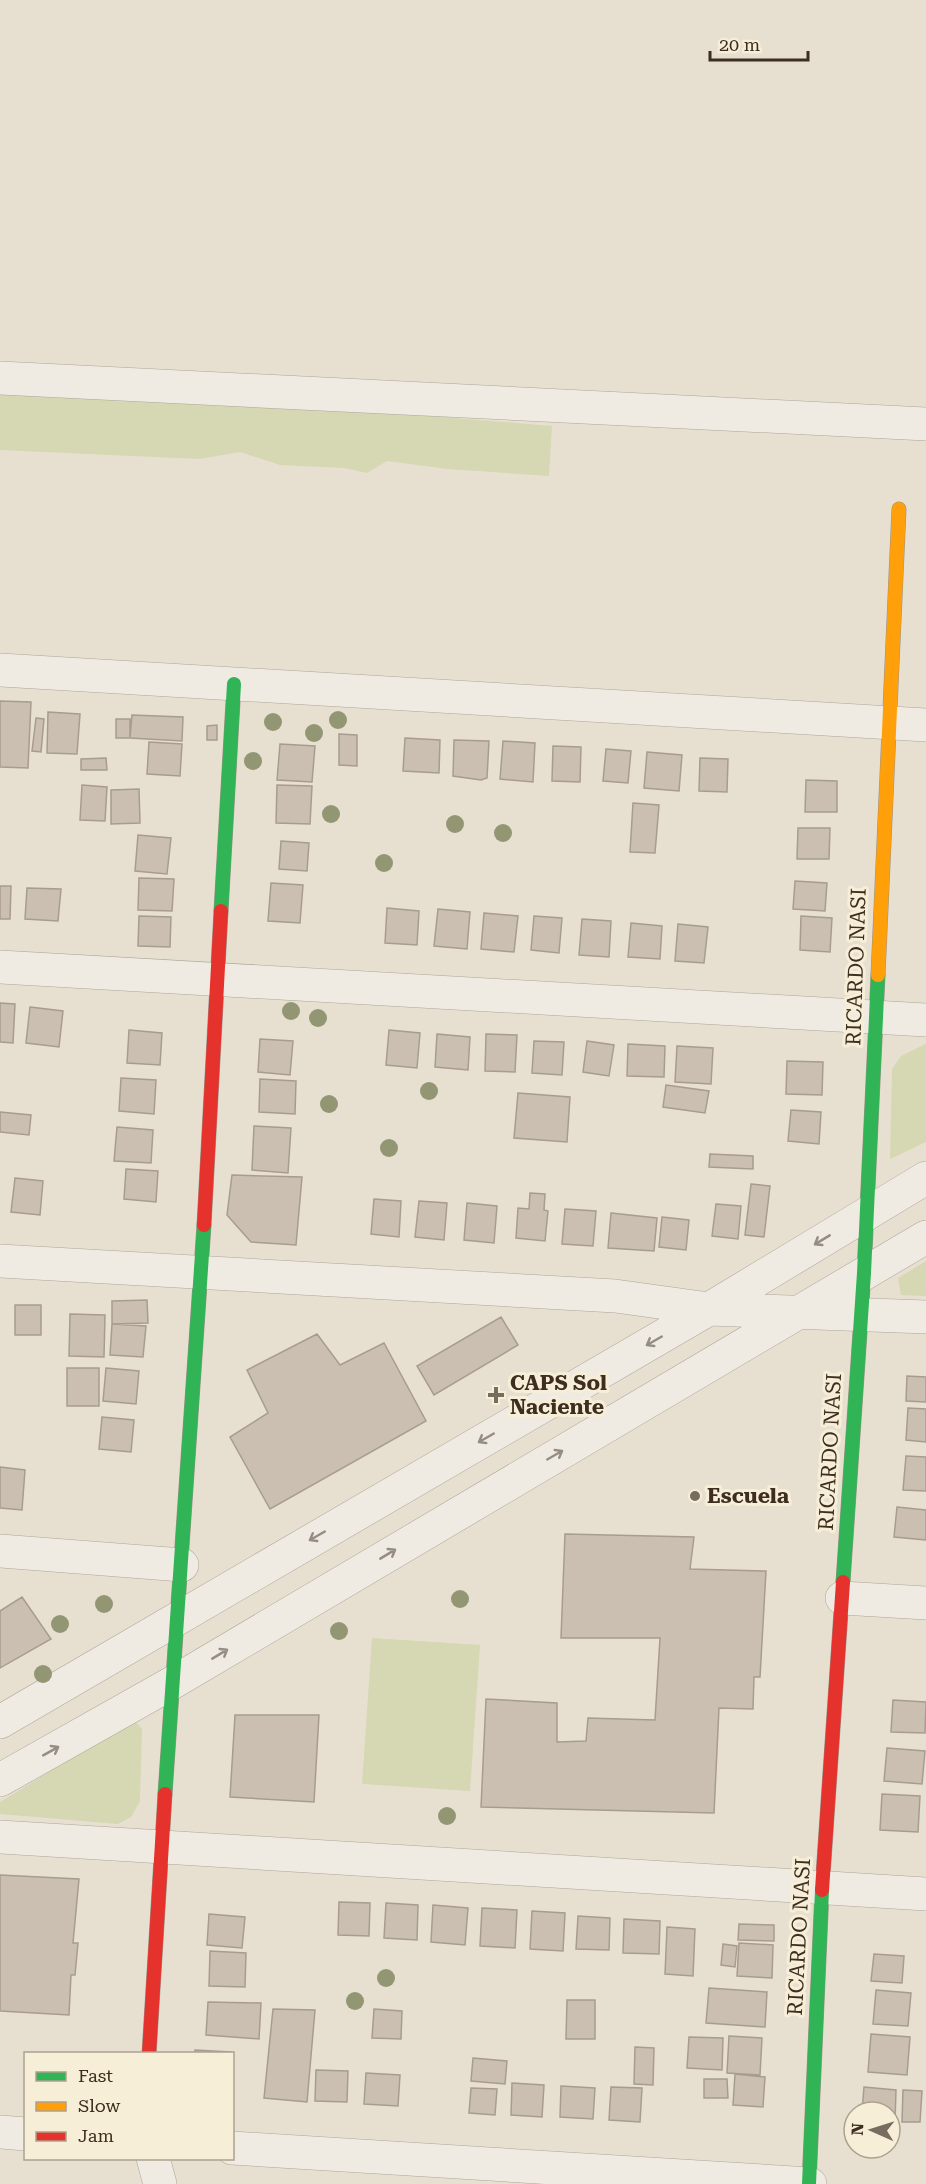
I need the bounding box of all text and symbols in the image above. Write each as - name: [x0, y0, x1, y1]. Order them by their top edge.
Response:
- scale bar: [710, 24, 808, 62]
- text: 20 m: [719, 34, 760, 55]
- street label: RICARDO NASI: [841, 888, 871, 1046]
- one-way arrow: [814, 1235, 831, 1247]
- one-way arrow: [646, 1335, 663, 1347]
- place label: CAPS Sol Naciente: [510, 1371, 607, 1419]
- street label: RICARDO NASI: [814, 1373, 846, 1531]
- marker: CAPS Sol Naciente: [487, 1386, 505, 1404]
- one-way arrow: [478, 1433, 495, 1445]
- one-way arrow: [546, 1448, 563, 1460]
- place label: Escuela: [707, 1484, 790, 1508]
- marker: Escuela: [688, 1489, 702, 1503]
- one-way arrow: [309, 1531, 326, 1543]
- one-way arrow: [379, 1548, 396, 1560]
- one-way arrow: [211, 1648, 228, 1660]
- one-way arrow: [42, 1745, 59, 1757]
- street label: RICARDO NASI: [783, 1858, 815, 2016]
- legend: [24, 2052, 234, 2160]
- text: Fast: [78, 2065, 113, 2086]
- text: Slow: [78, 2095, 120, 2116]
- north arrow: [842, 2100, 902, 2160]
- text: N: [848, 2123, 867, 2136]
- text: Jam: [78, 2125, 114, 2146]

